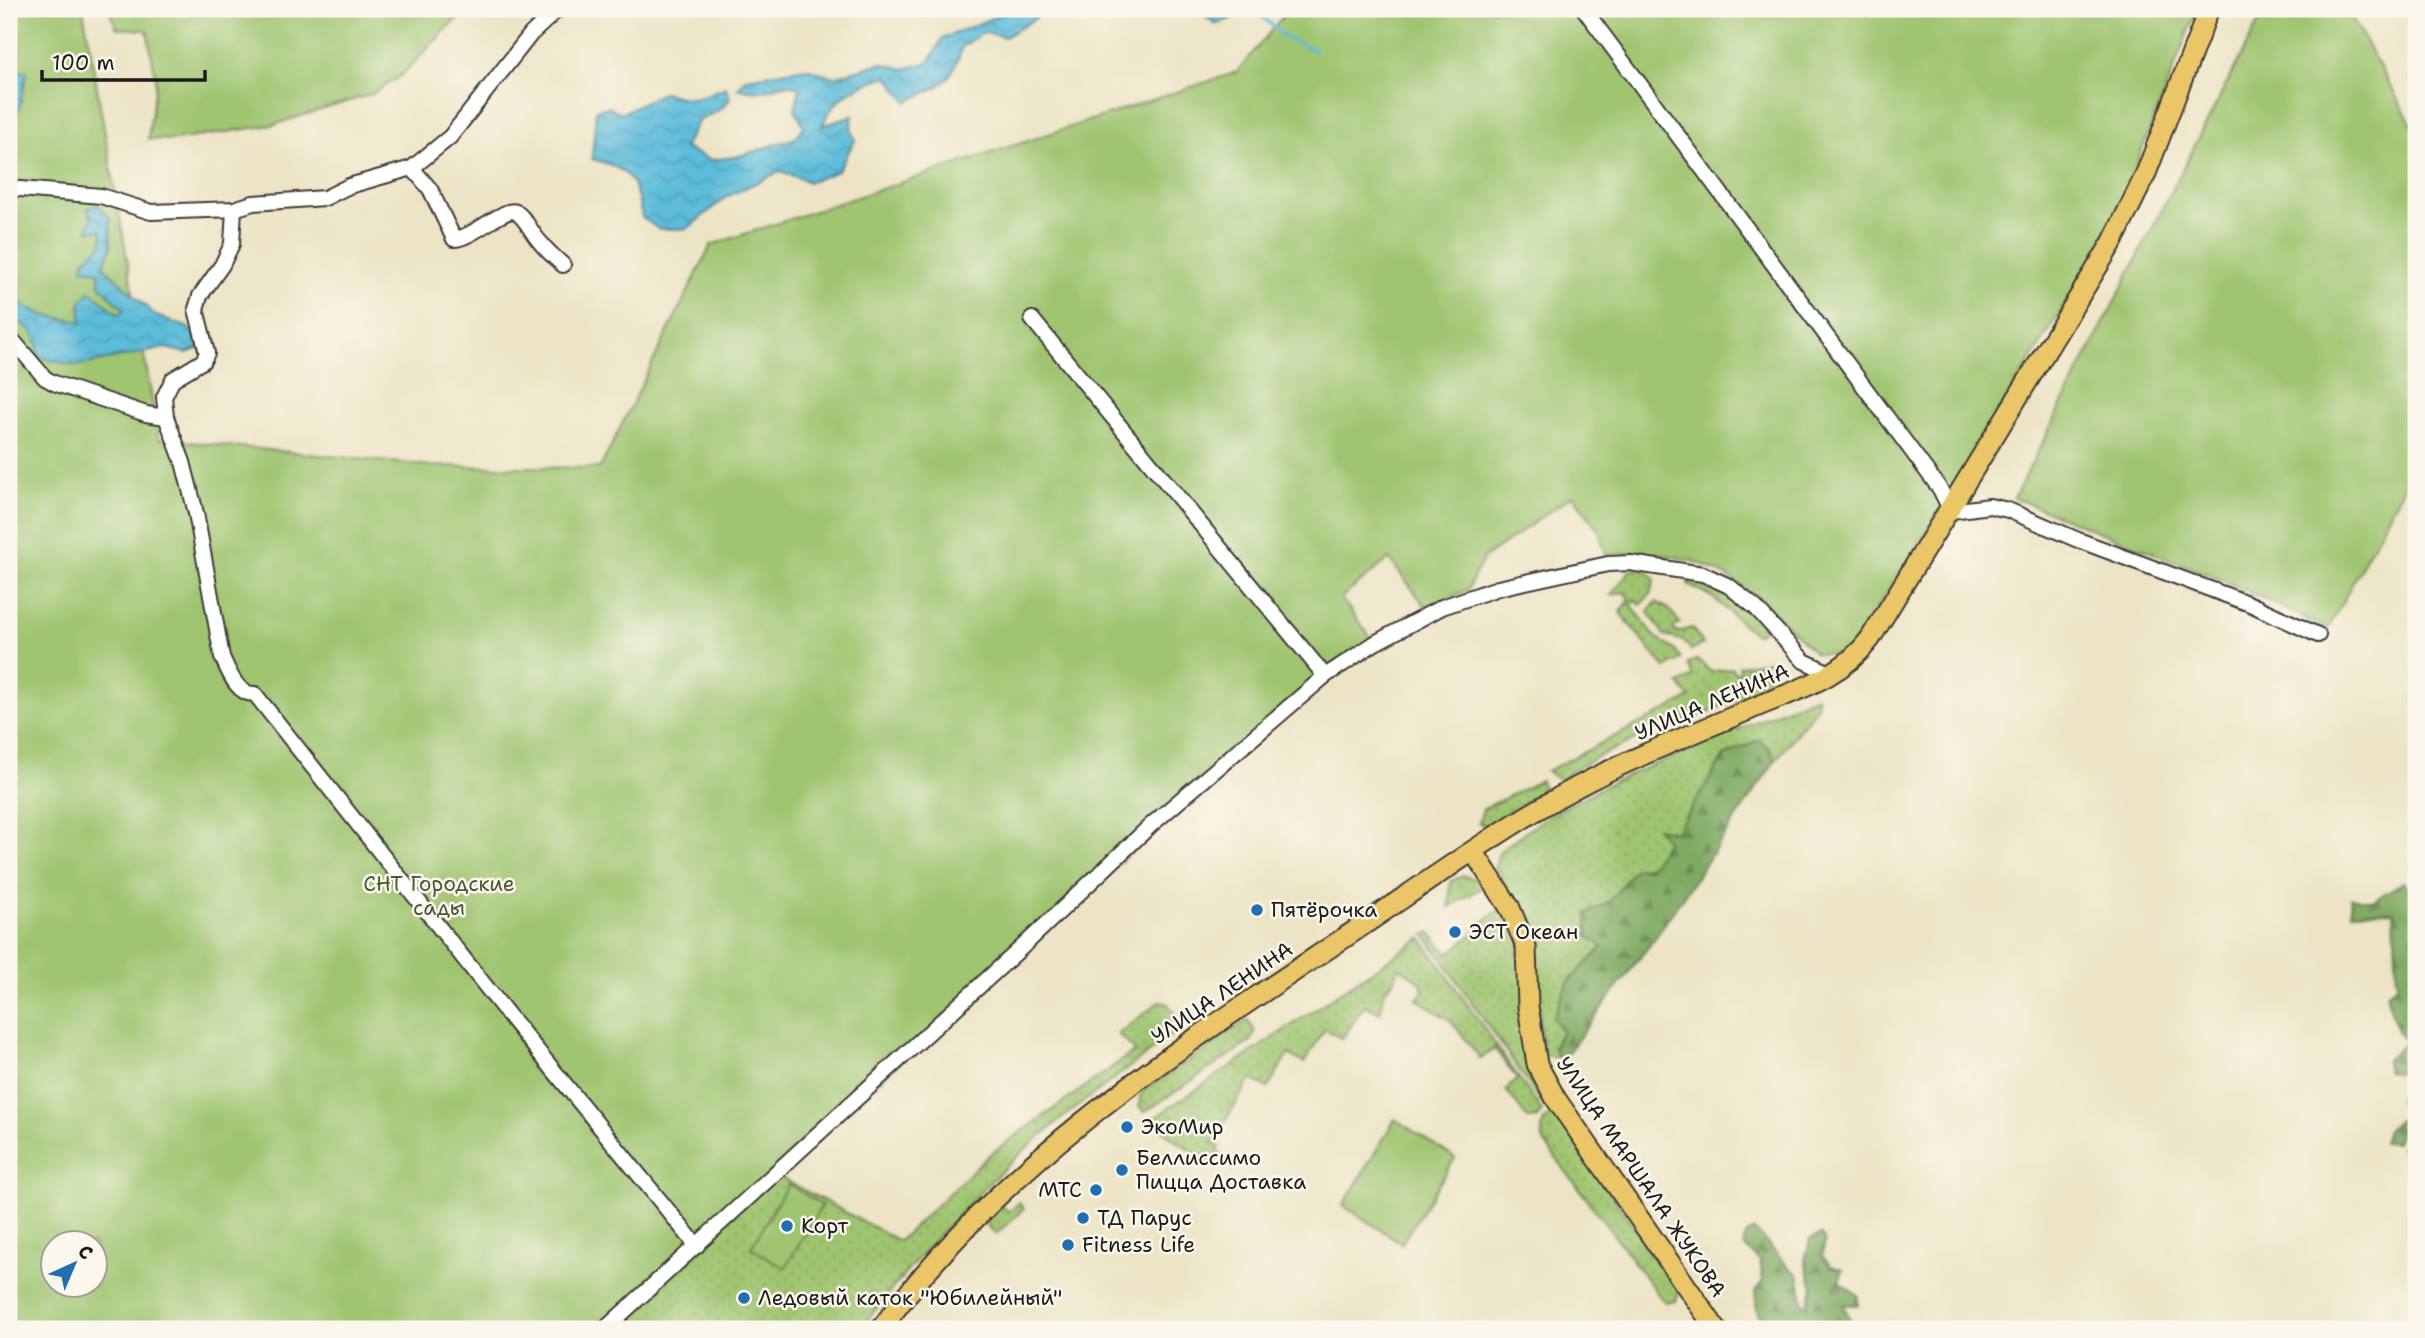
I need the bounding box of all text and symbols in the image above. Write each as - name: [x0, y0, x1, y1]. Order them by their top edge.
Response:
- scale bar: [42, 38, 205, 82]
- text: 100 m: [52, 49, 115, 77]
- street label: УЛИЦА ЛЕНИНА: [1631, 657, 1793, 747]
- park label: СНТ Городские сады: [363, 870, 515, 922]
- place label: Пятёрочка: [1271, 896, 1377, 924]
- marker: Пятёрочка: [1249, 902, 1265, 918]
- place label: ЭСТ Океан: [1469, 918, 1578, 946]
- marker: ЭСТ Океан: [1447, 924, 1463, 940]
- street label: УЛИЦА ЛЕНИНА: [1146, 935, 1298, 1051]
- street label: УЛИЦА МАРШАЛА ЖУКОВА: [1550, 1051, 1732, 1303]
- place label: ЭкоМир: [1141, 1113, 1224, 1141]
- marker: ЭкоМир: [1119, 1119, 1135, 1135]
- place label: Беллиссимо Пицца Доставка: [1136, 1144, 1306, 1196]
- marker: Беллиссимо Пицца Доставка: [1114, 1162, 1130, 1178]
- place label: МТС: [1038, 1176, 1082, 1204]
- marker: МТС: [1088, 1182, 1104, 1198]
- place label: ТД Парус: [1097, 1204, 1192, 1232]
- marker: ТД Парус: [1075, 1210, 1091, 1226]
- place label: Корт: [801, 1212, 848, 1240]
- marker: Корт: [779, 1218, 795, 1234]
- north arrow: [38, 1230, 108, 1300]
- place label: Fitness Life: [1082, 1231, 1195, 1259]
- marker: Fitness Life: [1060, 1237, 1076, 1253]
- text: С: [73, 1239, 98, 1265]
- place label: Ледовый каток "Юбилейный": [758, 1284, 1062, 1312]
- marker: Ледовый каток "Юбилейный": [736, 1290, 752, 1306]

